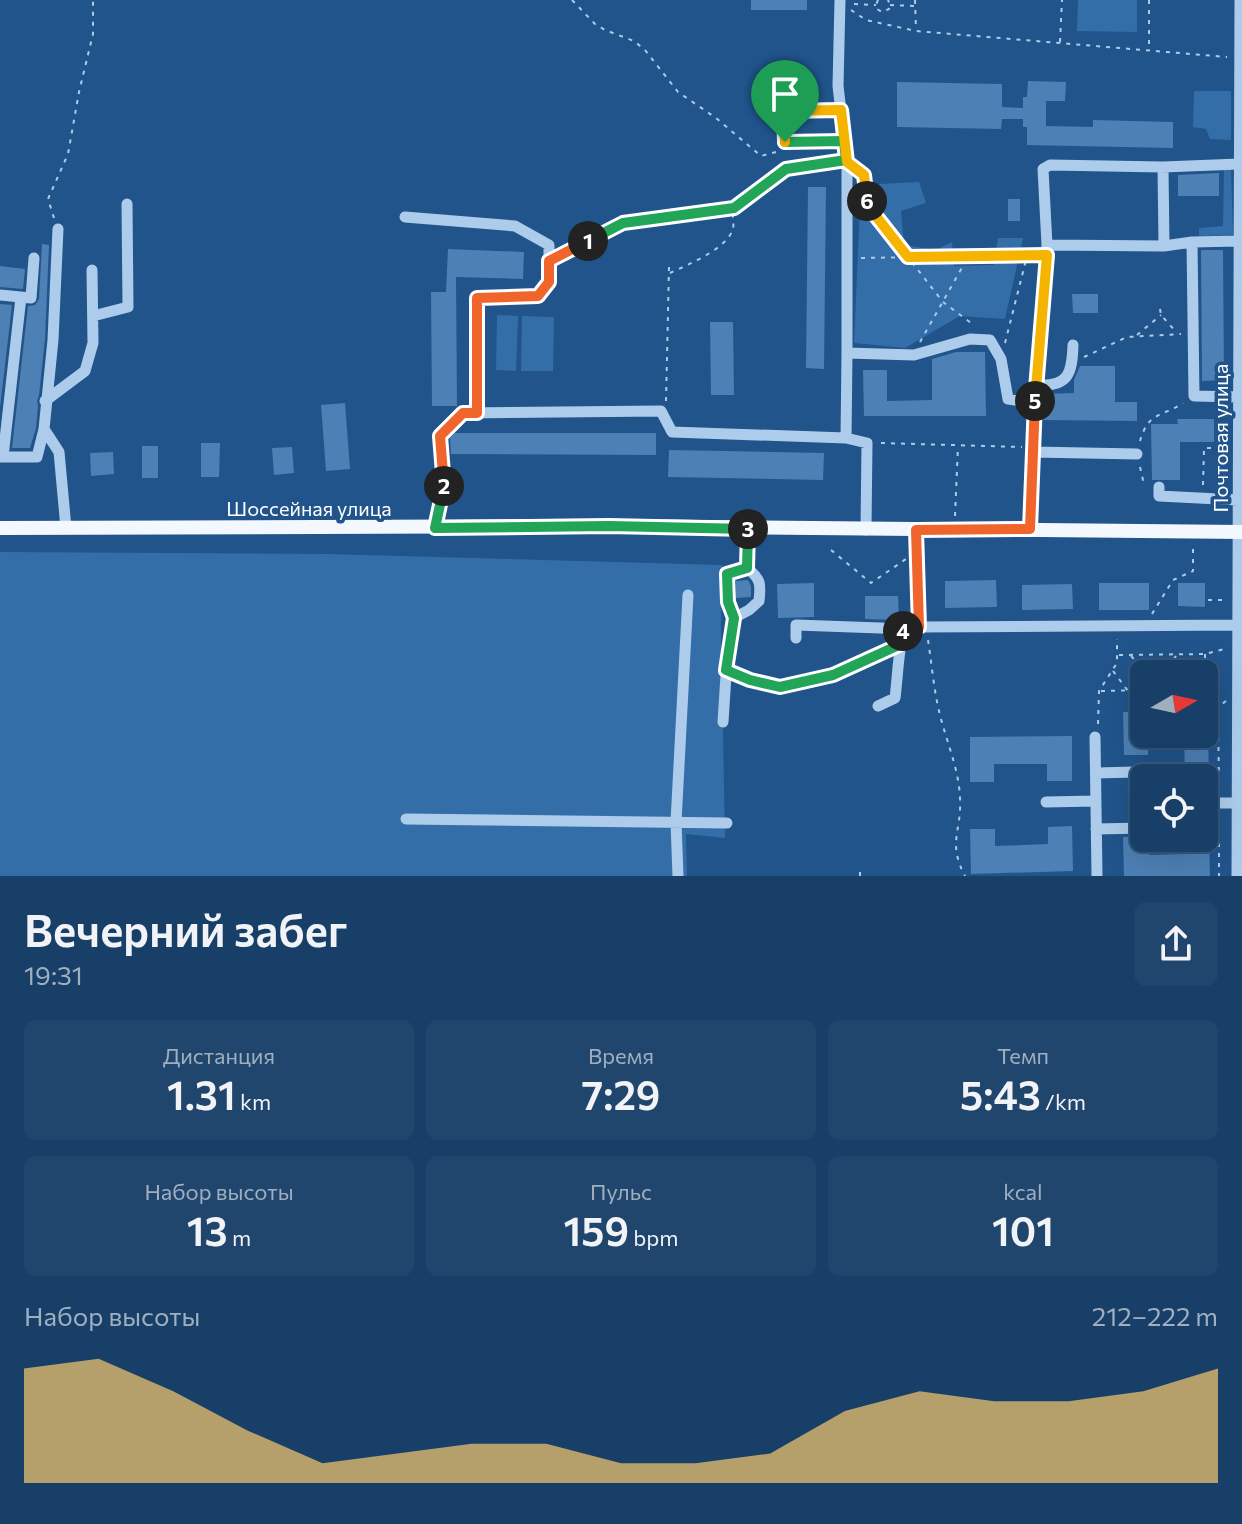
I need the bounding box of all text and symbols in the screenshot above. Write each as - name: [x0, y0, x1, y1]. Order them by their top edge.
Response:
- pin: [751, 60, 819, 142]
- icon: arrive: [763, 72, 807, 116]
- pin: 6: [847, 181, 887, 221]
- text: 6: [860, 187, 874, 214]
- pin: 1: [568, 221, 608, 261]
- text: 1: [583, 227, 593, 254]
- street label: Почтовая улица: [1208, 364, 1232, 512]
- pin: 5: [1015, 381, 1055, 421]
- text: 5: [1029, 387, 1041, 414]
- pin: 2: [424, 466, 464, 506]
- text: 2: [438, 472, 450, 499]
- street label: Шоссейная улица: [226, 496, 392, 520]
- pin: 3: [728, 509, 768, 549]
- text: 3: [742, 515, 754, 542]
- pin: 4: [883, 611, 923, 651]
- text: 4: [896, 617, 910, 644]
- north arrow: [1130, 660, 1218, 748]
- map controls: [1130, 660, 1218, 852]
- button: locate: [1130, 764, 1218, 852]
- text: Вечерний забег: [24, 902, 347, 956]
- button: share: [1134, 902, 1218, 986]
- text: 19:31: [24, 959, 83, 990]
- text: Дистанция: [163, 1042, 275, 1069]
- text: Время: [588, 1042, 654, 1069]
- text: Темп: [997, 1042, 1049, 1069]
- text: 1.31: [167, 1069, 236, 1118]
- text: 7:29: [582, 1069, 660, 1118]
- text: 5:43: [960, 1069, 1041, 1118]
- text: km: [236, 1088, 271, 1115]
- text: /km: [1041, 1088, 1086, 1115]
- text: Набор высоты: [144, 1178, 294, 1205]
- text: Пульс: [590, 1178, 652, 1205]
- text: kcal: [1003, 1178, 1043, 1205]
- text: 13: [187, 1205, 228, 1254]
- text: 159: [564, 1205, 629, 1254]
- text: 101: [992, 1205, 1054, 1254]
- text: m: [228, 1224, 251, 1251]
- text: bpm: [629, 1224, 678, 1251]
- text: Набор высоты: [24, 1300, 200, 1331]
- text: 212–222 m: [1092, 1300, 1218, 1331]

